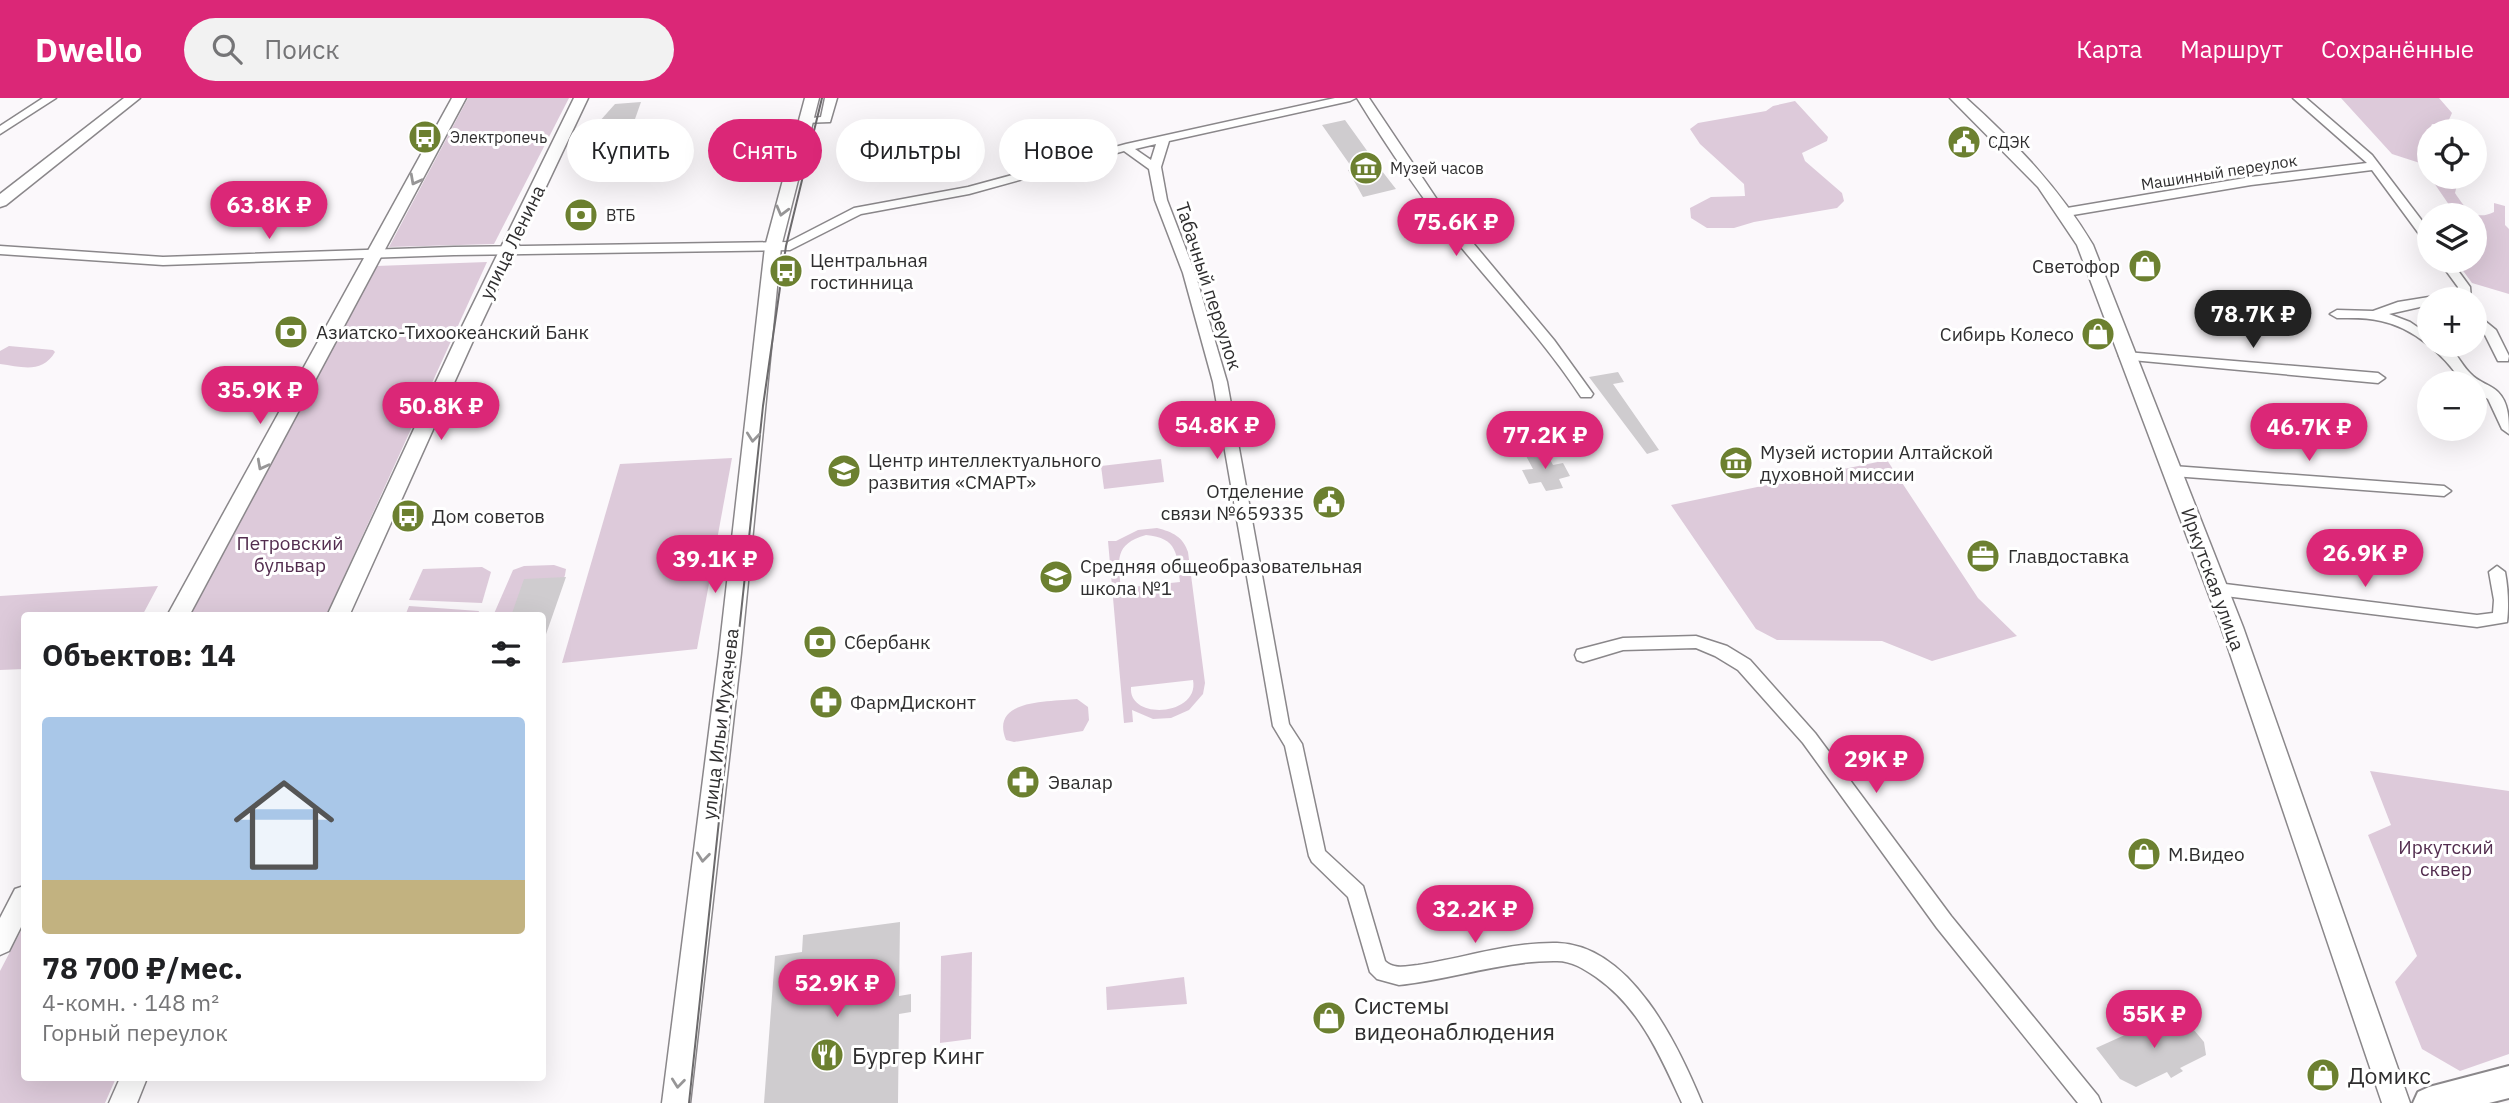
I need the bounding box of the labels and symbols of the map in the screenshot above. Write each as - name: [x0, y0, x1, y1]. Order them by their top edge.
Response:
- bus stop icon: Электропечь: [406, 118, 444, 156]
- public building icon: СДЭК: [1945, 123, 1983, 161]
- place label: Электропечь: [450, 127, 547, 147]
- place label: СДЭК: [1988, 132, 2030, 152]
- museum icon: Музей часов: [1347, 149, 1385, 187]
- street label: Машинный переулок: [2140, 150, 2299, 194]
- place label: Музей часов: [1390, 158, 1484, 178]
- one-way arrow: [410, 173, 424, 185]
- pin: 63.8K ₽: [204, 181, 334, 241]
- street label: улица Ленина: [474, 181, 550, 303]
- bank icon: ВТБ: [562, 196, 600, 234]
- pin: 75.6K ₽: [1391, 198, 1521, 258]
- street label: Табачный переулок: [1171, 199, 1247, 373]
- place label: ВТБ: [606, 205, 635, 225]
- one-way arrow: [776, 205, 790, 217]
- shop icon: Светофор: [2126, 247, 2164, 285]
- place label: Центральная гостинница: [810, 248, 928, 294]
- bus stop icon: Центральная гостинница: [767, 252, 805, 290]
- place label: Светофор: [2032, 254, 2120, 278]
- pin: 78.7K ₽: [2188, 290, 2318, 350]
- bank icon: Азиатско-Тихоокеанский Банк: [272, 313, 310, 351]
- shop icon: Сибирь Колесо: [2079, 315, 2117, 353]
- place label: Азиатско-Тихоокеанский Банк: [316, 320, 589, 344]
- place label: Сибирь Колесо: [1940, 322, 2074, 346]
- pin: 35.9K ₽: [195, 366, 325, 426]
- pin: 50.8K ₽: [376, 382, 506, 442]
- pin: 54.8K ₽: [1152, 402, 1282, 461]
- pin: 46.7K ₽: [2244, 404, 2374, 463]
- pin: 77.2K ₽: [1480, 412, 1610, 471]
- one-way arrow: [745, 431, 760, 442]
- place label: Музей истории Алтайской духовной миссии: [1760, 440, 1993, 486]
- museum icon: Музей истории Алтайской духовной миссии: [1717, 444, 1755, 482]
- place label: Центр интеллектуального развития «СМАРТ»: [868, 448, 1101, 494]
- school or university icon: Центр интеллектуального развития «СМАРТ»: [825, 452, 863, 490]
- one-way arrow: [257, 458, 270, 470]
- place label: Отделение связи №659335: [1161, 479, 1304, 525]
- public building icon: Отделение связи №659335: [1310, 483, 1348, 521]
- bus stop icon: Дом советов: [389, 497, 427, 535]
- place label: Дом советов: [432, 504, 545, 528]
- street label: Иркутская улица: [2176, 504, 2250, 654]
- pin: 26.9K ₽: [2300, 530, 2430, 589]
- park label: Петровский бульвар: [237, 531, 343, 577]
- pin: 39.1K ₽: [650, 536, 780, 595]
- office icon: Главдоставка: [1964, 537, 2002, 575]
- place label: Главдоставка: [2008, 544, 2129, 568]
- place label: Средняя общеобразовательная школа №1: [1080, 554, 1362, 600]
- school or university icon: Средняя общеобразовательная школа №1: [1037, 558, 1075, 596]
- bank icon: Сбербанк: [801, 623, 839, 661]
- street label: улица Ильи Мухачева: [696, 627, 744, 821]
- place label: Сбербанк: [844, 630, 931, 654]
- pharmacy icon: ФармДисконт: [807, 683, 845, 721]
- place label: ФармДисконт: [850, 690, 976, 714]
- pin: 29K ₽: [1827, 736, 1925, 795]
- pharmacy icon: Эвалар: [1004, 763, 1042, 801]
- place label: Эвалар: [1048, 770, 1113, 794]
- shop icon: М.Видео: [2125, 835, 2163, 873]
- park label: Иркутский сквер: [2398, 835, 2494, 881]
- place label: М.Видео: [2168, 842, 2245, 866]
- one-way arrow: [696, 851, 711, 863]
- pin: 32.2K ₽: [1410, 886, 1540, 945]
- pin: 52.9K ₽: [772, 960, 902, 1019]
- place label: Системы видеонаблюдения: [1354, 990, 1555, 1046]
- pin: 55K ₽: [2105, 990, 2203, 1050]
- shop icon: Системы видеонаблюдения: [1310, 999, 1348, 1037]
- restaurant icon: Бургер Кинг: [808, 1036, 846, 1074]
- place label: Бургер Кинг: [852, 1040, 984, 1070]
- shop icon: Домикс: [2304, 1056, 2342, 1094]
- place label: Домикс: [2348, 1060, 2431, 1090]
- one-way arrow: [671, 1078, 686, 1089]

